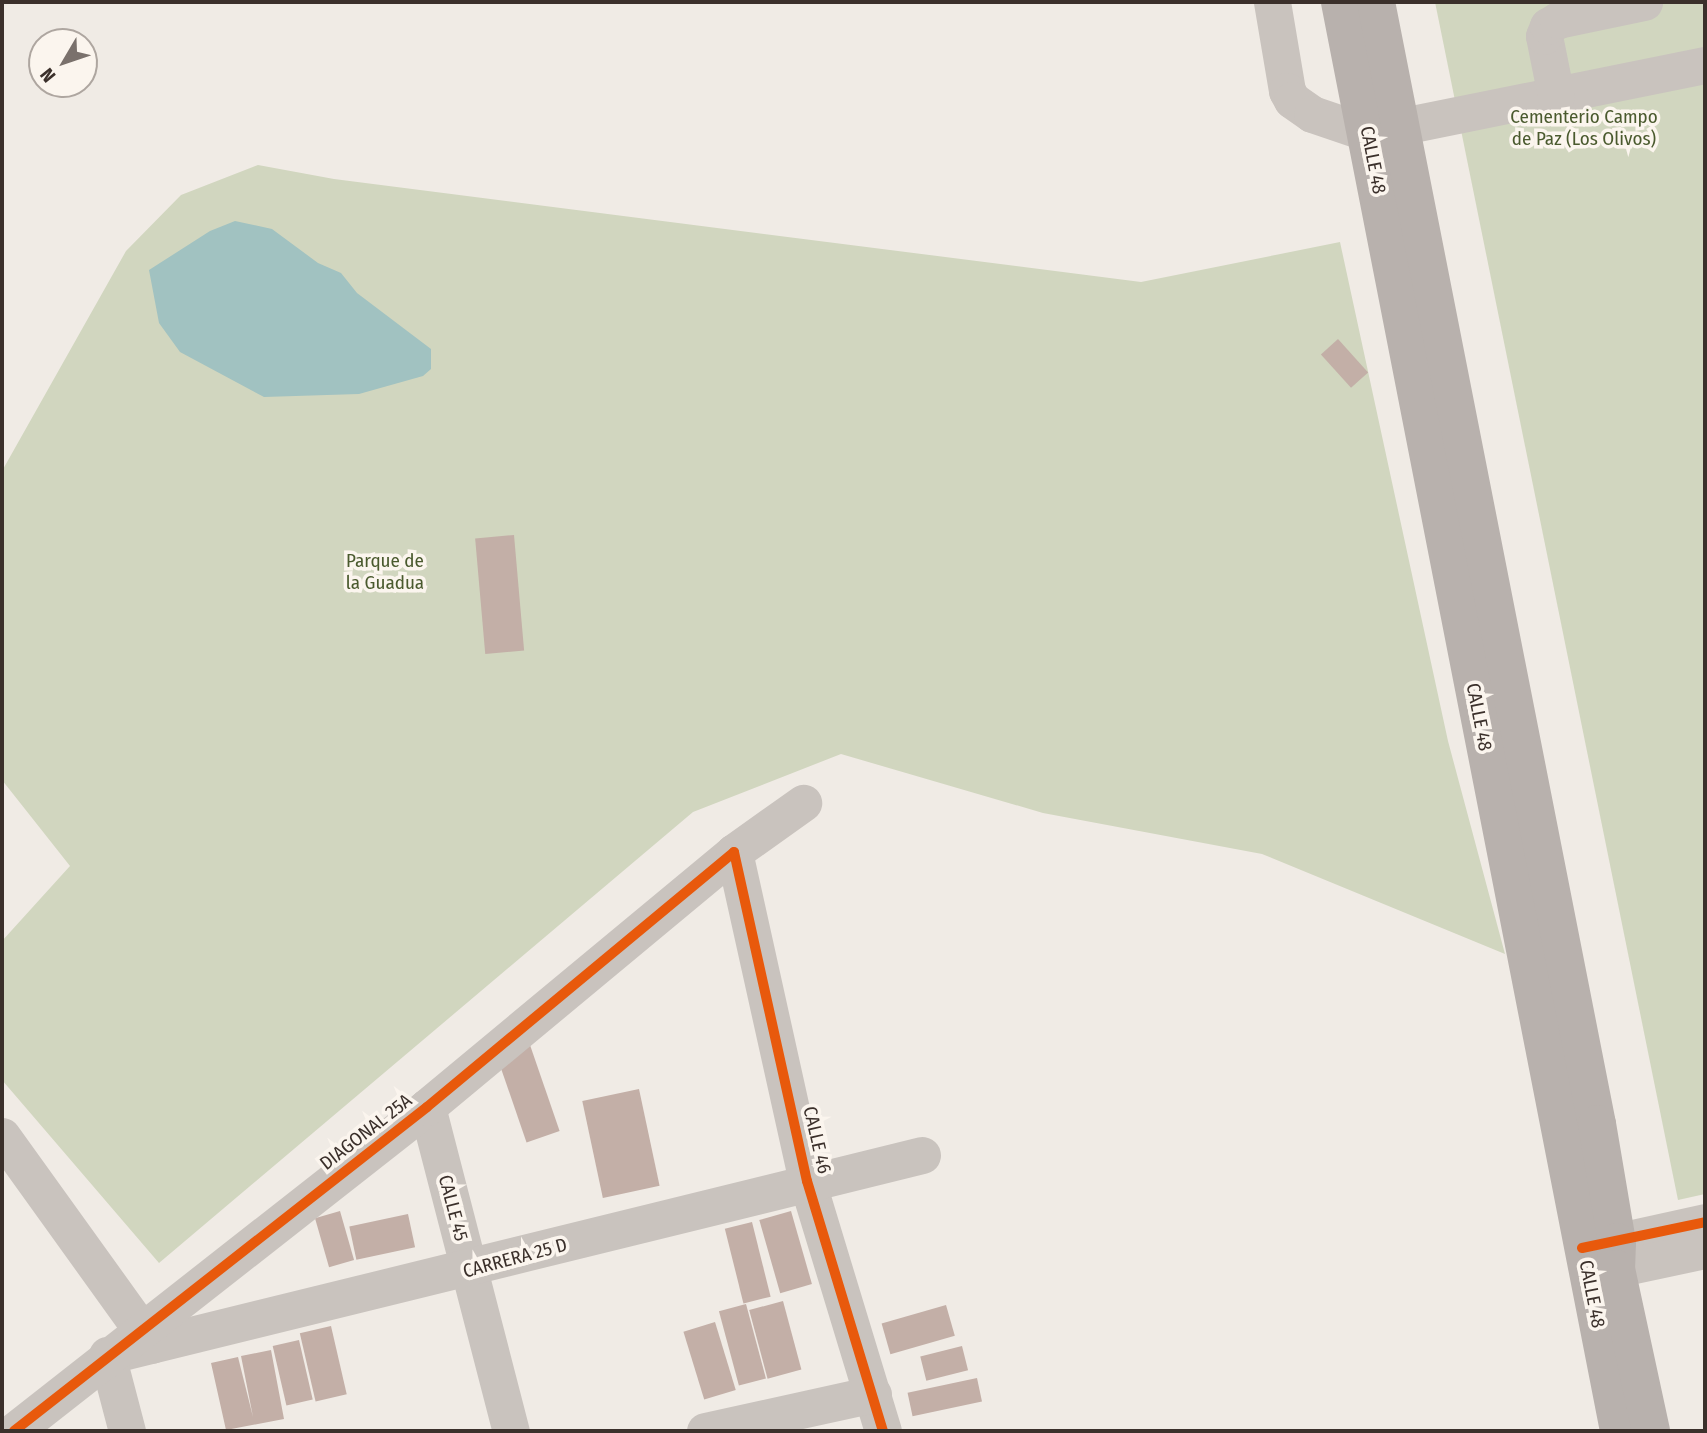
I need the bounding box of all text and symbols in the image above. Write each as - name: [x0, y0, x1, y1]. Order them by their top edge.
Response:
- north arrow: [28, 28, 98, 98]
- text: N: [35, 64, 60, 87]
- park label: Cementerio Campo de Paz (Los Olivos): [1510, 106, 1658, 150]
- street label: CALLE 48: [1355, 124, 1391, 196]
- park label: Parque de la Guadua: [346, 550, 424, 594]
- street label: CALLE 48: [1461, 681, 1497, 753]
- street label: DIAGONAL 25A: [316, 1089, 416, 1175]
- street label: CALLE 46: [798, 1104, 836, 1176]
- street label: CALLE 45: [433, 1172, 473, 1244]
- street label: CARRERA 25 D: [461, 1233, 569, 1283]
- street label: CALLE 48: [1574, 1258, 1610, 1330]

